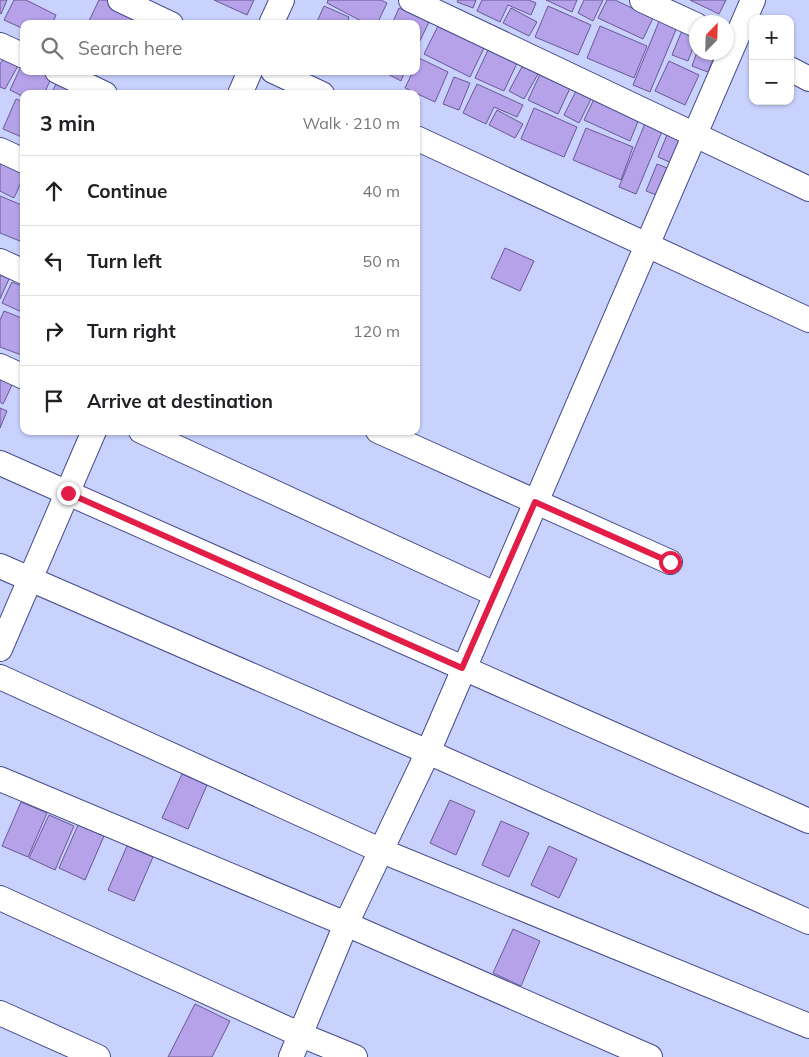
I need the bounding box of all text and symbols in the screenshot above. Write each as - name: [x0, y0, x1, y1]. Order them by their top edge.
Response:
- north arrow: [689, 15, 734, 60]
- map controls: [749, 15, 794, 105]
- button: +: [749, 15, 794, 60]
- search box: [20, 20, 420, 75]
- icon: search: [38, 34, 66, 62]
- text: Search here: [78, 36, 182, 60]
- button: −: [749, 60, 794, 105]
- text: 3 min: [40, 110, 95, 136]
- text: Walk · 210 m: [302, 113, 400, 133]
- icon: ahead: [40, 177, 68, 205]
- text: Continue: [87, 179, 167, 203]
- text: 40 m: [363, 181, 400, 201]
- icon: left: [40, 247, 68, 275]
- text: Turn left: [87, 249, 162, 273]
- text: 50 m: [363, 251, 400, 271]
- icon: right: [40, 317, 68, 345]
- text: Turn right: [87, 319, 176, 343]
- text: 120 m: [353, 321, 400, 341]
- icon: arrive: [40, 387, 68, 415]
- text: Arrive at destination: [87, 389, 273, 413]
- route end: [57, 482, 80, 505]
- route start: [659, 551, 682, 574]

